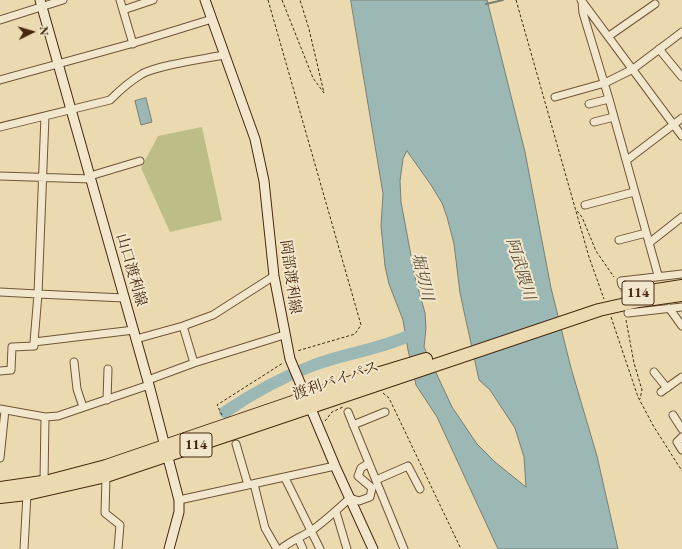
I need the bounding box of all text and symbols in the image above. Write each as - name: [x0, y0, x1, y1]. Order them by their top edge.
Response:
- north arrow: [12, 12, 52, 52]
- text: N: [37, 26, 51, 36]
- street label: 山口渡利線: [112, 231, 150, 309]
- water label: 阿武隈川: [501, 236, 539, 302]
- street label: 岡部渡利線: [276, 239, 304, 315]
- water label: 堀切川: [407, 251, 437, 303]
- road number: 114: [622, 281, 654, 305]
- street label: 渡利バイパス: [291, 358, 381, 404]
- road number: 114: [180, 433, 212, 457]

